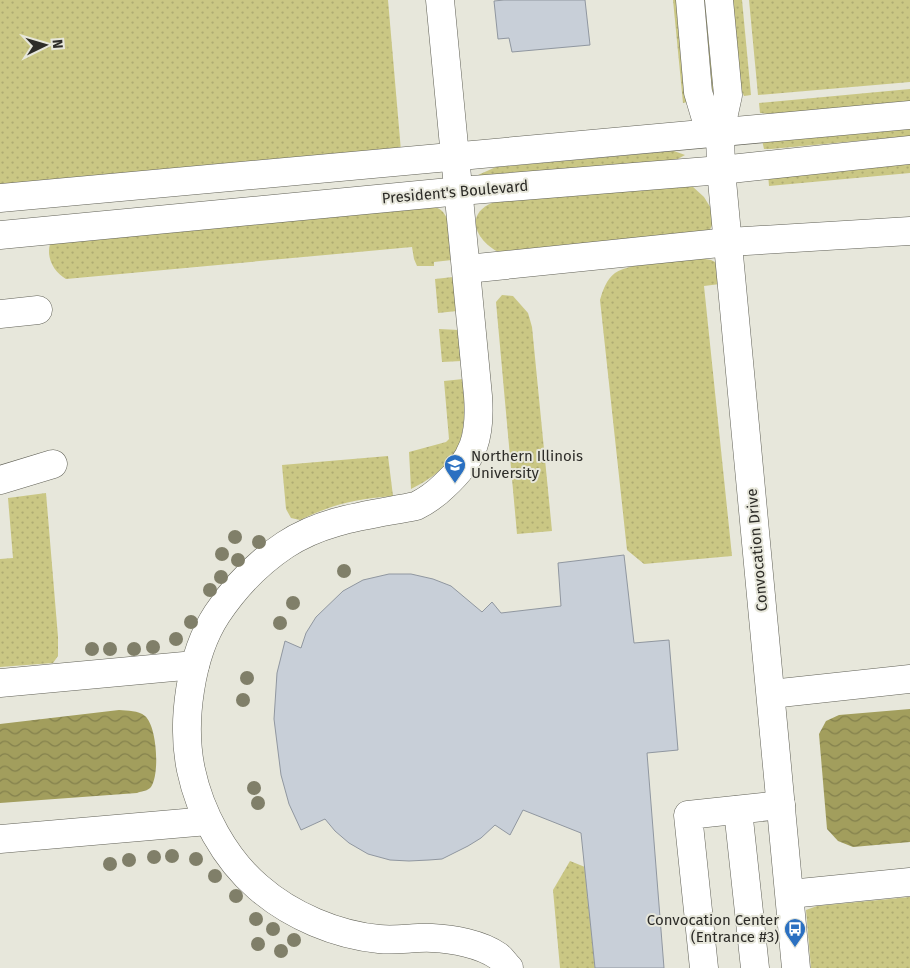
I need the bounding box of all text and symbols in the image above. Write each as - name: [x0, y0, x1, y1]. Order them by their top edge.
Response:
- north arrow: [20, 20, 70, 70]
- text: N: [49, 39, 66, 49]
- street label: President's Boulevard: [381, 177, 529, 207]
- place label: Northern Illinois University: [471, 447, 583, 482]
- school or university icon: Northern Illinois University: [443, 453, 467, 484]
- street label: Convocation Drive: [743, 488, 771, 612]
- place label: Convocation Center (Entrance #3): [647, 911, 779, 946]
- bus stop icon: Convocation Center (Entrance #3): [783, 917, 807, 948]

